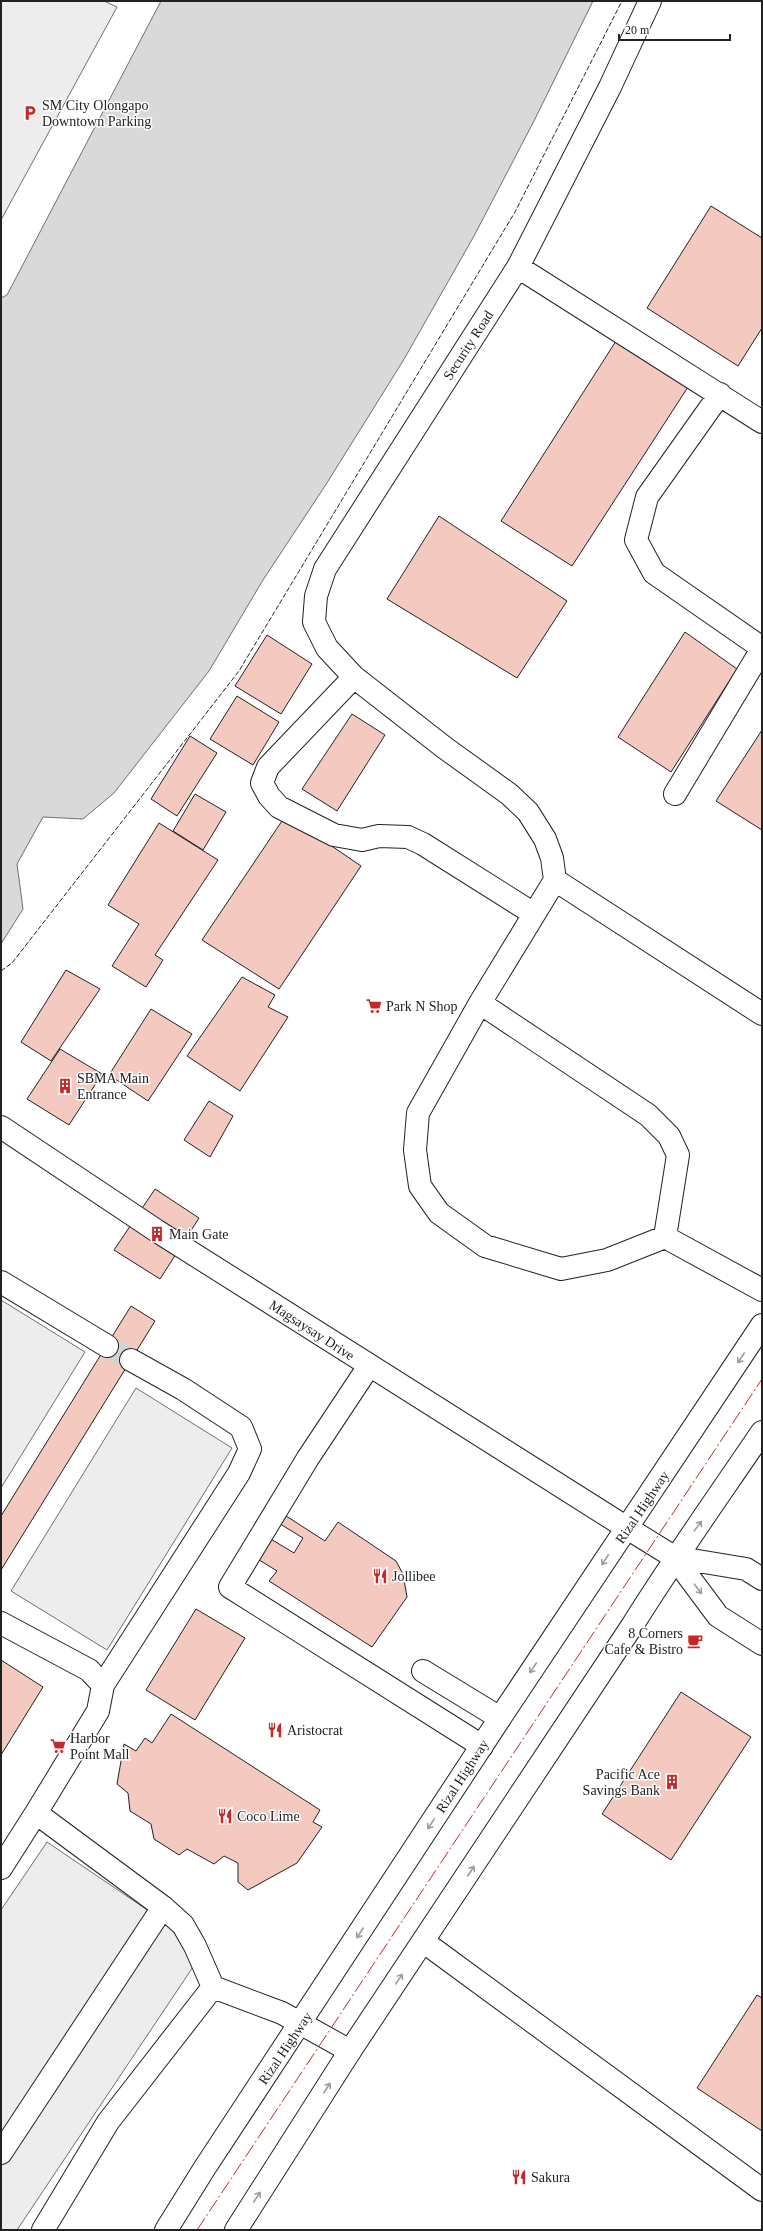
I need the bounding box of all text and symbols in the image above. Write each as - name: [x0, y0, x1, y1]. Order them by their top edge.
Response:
- scale bar: [619, 16, 730, 42]
- text: 20 m: [625, 23, 650, 37]
- place label: SM City Olongapo Downtown Parking: [42, 98, 151, 129]
- parking icon: SM City Olongapo Downtown Parking: [21, 104, 39, 122]
- street label: Security Road: [440, 308, 496, 383]
- supermarket icon: Park N Shop: [365, 997, 383, 1015]
- place label: Park N Shop: [386, 999, 458, 1014]
- place label: SBMA Main Entrance: [77, 1071, 149, 1102]
- building icon: SBMA Main Entrance: [56, 1077, 74, 1095]
- building icon: Main Gate: [148, 1225, 166, 1243]
- place label: Main Gate: [169, 1227, 228, 1242]
- street label: Magsaysay Drive: [266, 1297, 357, 1363]
- one-way arrow: [736, 1352, 744, 1364]
- street label: Rizal Highway: [613, 1468, 672, 1546]
- one-way arrow: [693, 1521, 702, 1532]
- one-way arrow: [601, 1554, 609, 1565]
- restaurant icon: Jollibee: [371, 1567, 389, 1585]
- place label: Jollibee: [392, 1569, 436, 1584]
- one-way arrow: [693, 1583, 702, 1594]
- place label: 8 Corners Cafe & Bistro: [604, 1626, 683, 1657]
- cafe icon: 8 Corners Cafe & Bistro: [686, 1632, 704, 1650]
- one-way arrow: [529, 1663, 537, 1674]
- restaurant icon: Aristocrat: [266, 1721, 284, 1739]
- place label: Aristocrat: [287, 1723, 343, 1738]
- place label: Harbor Point Mall: [70, 1731, 130, 1762]
- supermarket icon: Harbor Point Mall: [49, 1737, 67, 1755]
- street label: Rizal Highway: [433, 1737, 492, 1816]
- place label: Pacific Ace Savings Bank: [583, 1767, 660, 1798]
- building icon: Pacific Ace Savings Bank: [663, 1773, 681, 1791]
- restaurant icon: Coco Lime: [216, 1807, 234, 1825]
- place label: Coco Lime: [237, 1809, 300, 1824]
- one-way arrow: [427, 1818, 435, 1829]
- one-way arrow: [467, 1865, 475, 1877]
- one-way arrow: [356, 1927, 364, 1938]
- one-way arrow: [395, 1974, 403, 1985]
- street label: Rizal Highway: [256, 2009, 315, 2087]
- one-way arrow: [323, 2083, 331, 2094]
- restaurant icon: Sakura: [510, 2168, 528, 2186]
- place label: Sakura: [531, 2170, 571, 2185]
- one-way arrow: [253, 2192, 261, 2203]

